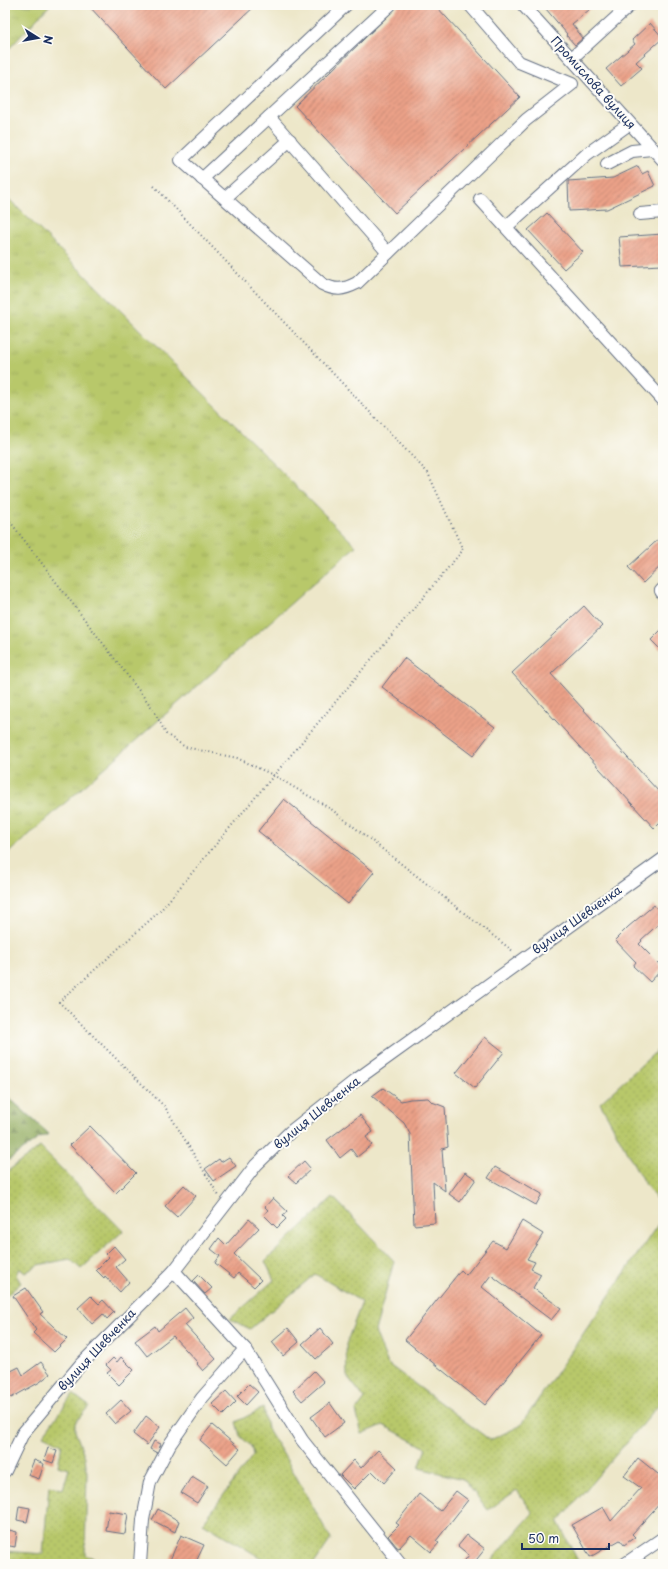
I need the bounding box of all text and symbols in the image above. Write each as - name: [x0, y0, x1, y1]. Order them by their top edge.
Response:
- north arrow: [18, 18, 58, 58]
- street label: Промислова вулиця: [547, 32, 640, 133]
- text: N: [39, 34, 57, 46]
- street label: вулиця Шевченка: [528, 880, 625, 958]
- street label: вулиця Шевченка: [269, 1071, 364, 1153]
- street label: вулиця Шевченка: [53, 1304, 140, 1395]
- scale bar: [522, 1525, 609, 1551]
- text: 50 m: [528, 1529, 559, 1547]

